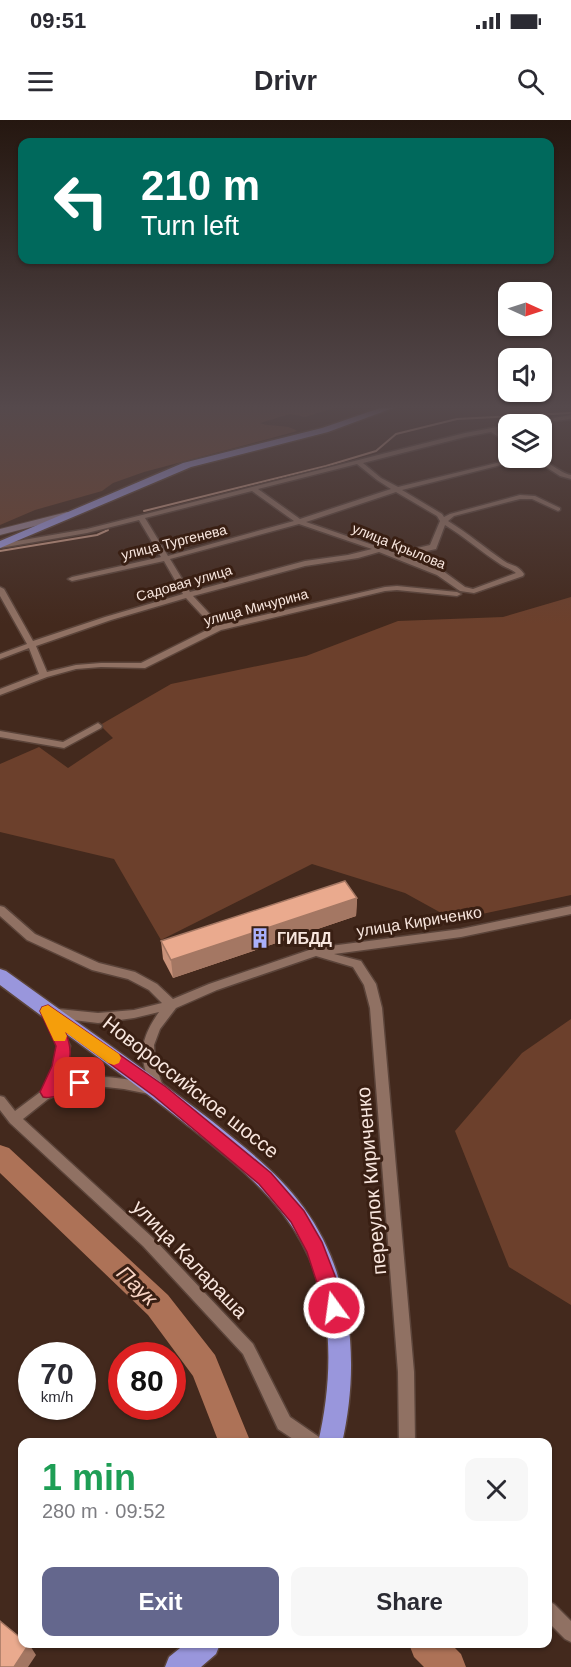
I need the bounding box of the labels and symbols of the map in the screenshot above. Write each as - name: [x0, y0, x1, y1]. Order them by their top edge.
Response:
- north arrow: [498, 282, 552, 336]
- street label: улица Крылова: [350, 520, 448, 572]
- street label: улица Тургенева: [120, 521, 229, 563]
- street label: Садовая улица: [134, 562, 234, 604]
- street label: улица Мичурина: [202, 585, 310, 629]
- street label: улица Кириченко: [355, 903, 483, 940]
- building icon: ГИБДД: [248, 926, 272, 950]
- place label: ГИБДД: [277, 930, 332, 947]
- street label: Новороссийское шоссе: [99, 1012, 283, 1162]
- pin: [54, 1057, 105, 1108]
- street label: переулок Кириченко: [352, 1086, 390, 1276]
- street label: улица Калараша: [128, 1195, 253, 1323]
- water label: Паук: [113, 1261, 163, 1311]
- position arrow: [302, 1276, 366, 1340]
- speed limit sign: 80: [108, 1342, 186, 1420]

